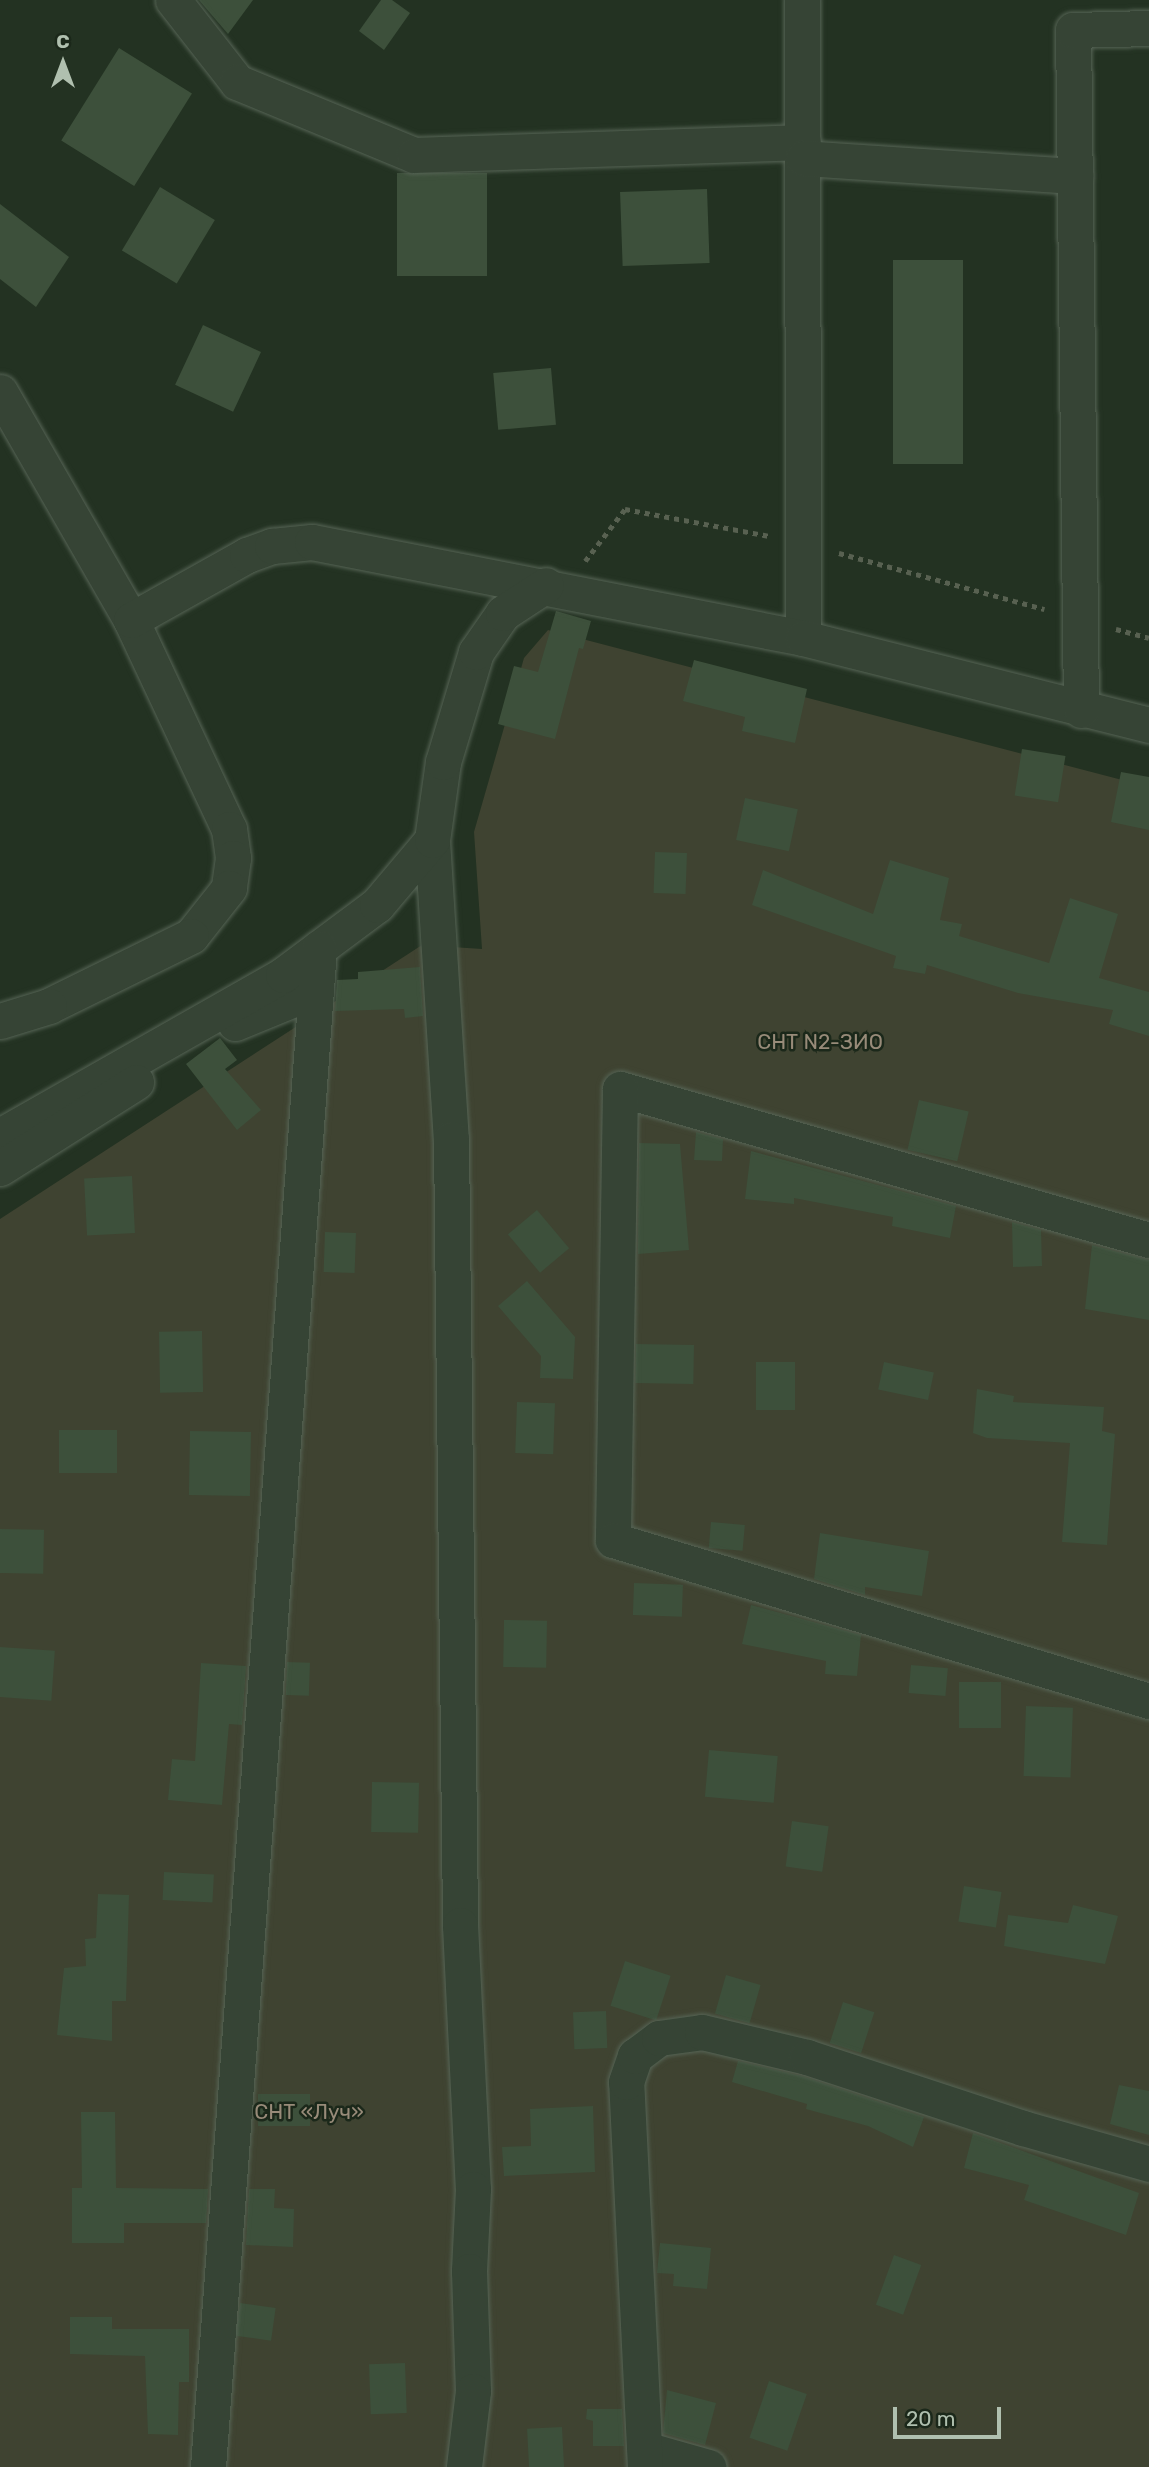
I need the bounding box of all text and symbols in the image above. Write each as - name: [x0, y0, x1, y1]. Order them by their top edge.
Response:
- north arrow: [28, 28, 98, 98]
- text: С: [56, 30, 70, 53]
- park label: СНТ N2-ЗИО: [757, 1029, 883, 1055]
- park label: СНТ «Луч»: [254, 2099, 364, 2125]
- scale bar: [897, 2394, 1006, 2438]
- text: 20 m: [906, 2406, 955, 2431]

